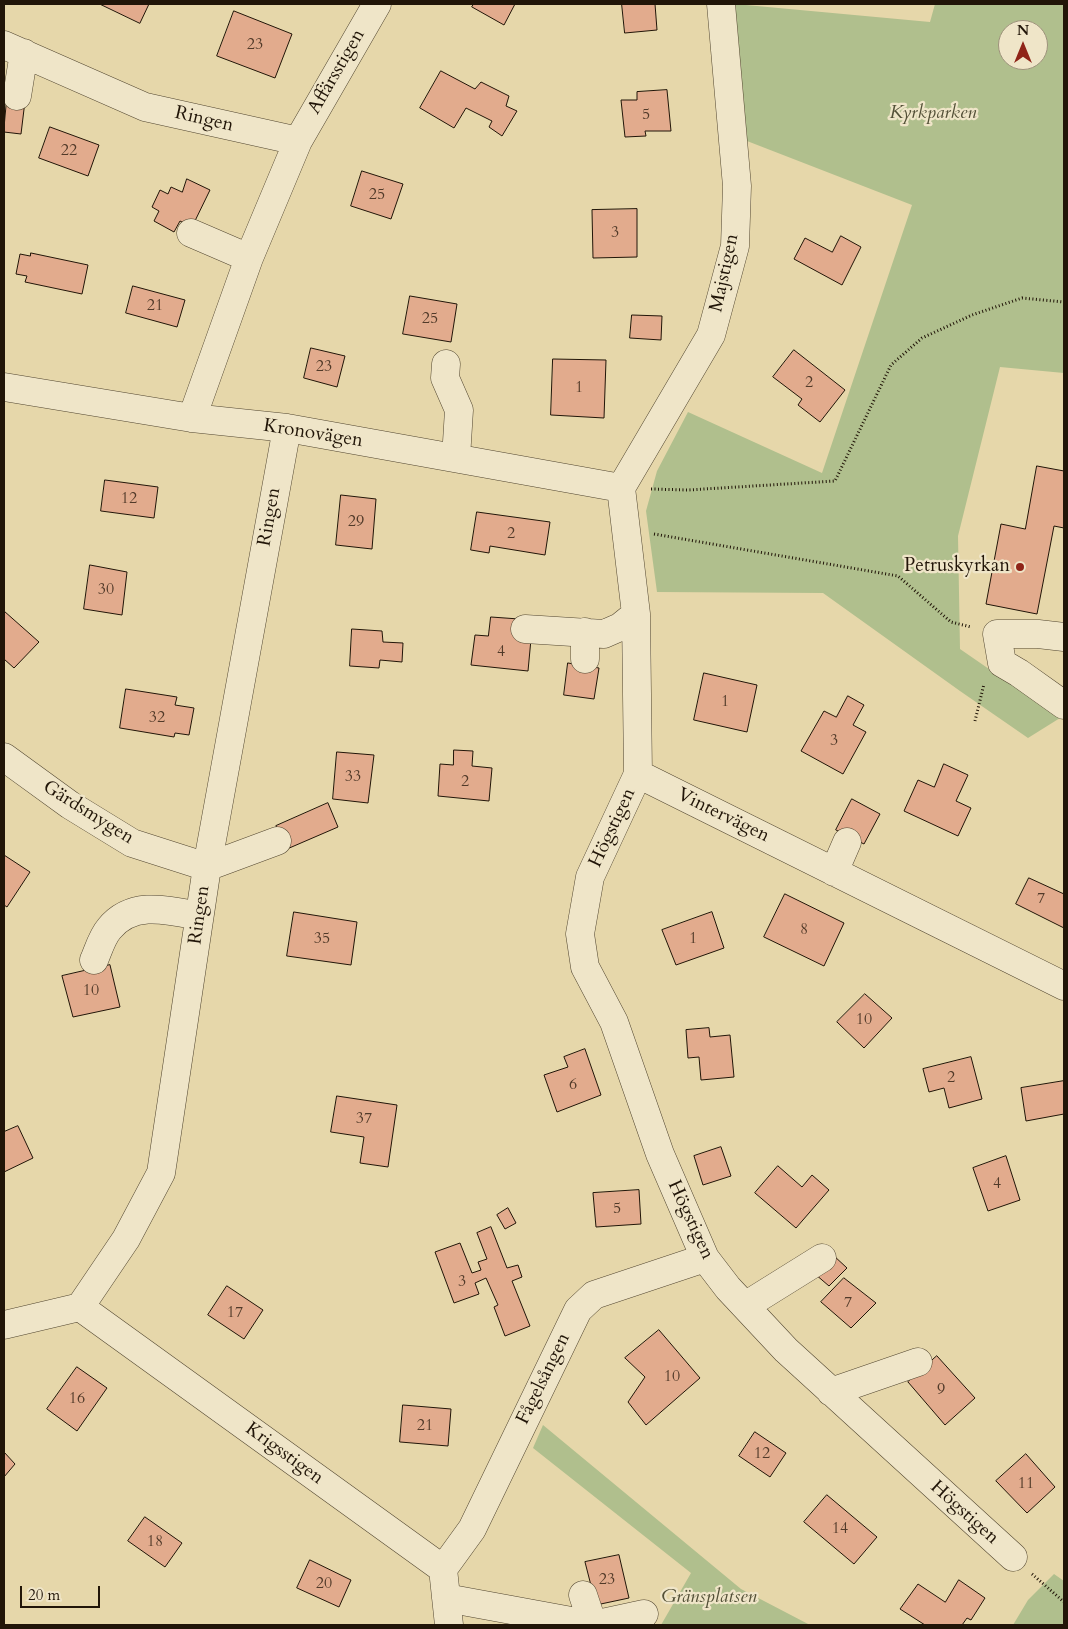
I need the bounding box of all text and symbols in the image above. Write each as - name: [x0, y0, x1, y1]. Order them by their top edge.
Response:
- north arrow: [998, 20, 1048, 70]
- text: N: [1017, 21, 1029, 40]
- street label: Affärsstigen: [304, 25, 370, 119]
- house number: 23: [247, 35, 263, 55]
- street label: Ringen: [173, 102, 235, 138]
- park label: Kyrkparken: [889, 103, 977, 125]
- house number: 5: [642, 105, 650, 125]
- house number: 22: [61, 141, 77, 161]
- house number: 25: [369, 185, 385, 205]
- house number: 3: [611, 223, 619, 243]
- street label: Majstigen: [706, 232, 744, 314]
- house number: 21: [147, 296, 163, 316]
- house number: 25: [422, 309, 438, 329]
- house number: 23: [316, 357, 332, 377]
- house number: 2: [805, 373, 813, 393]
- house number: 1: [575, 378, 583, 398]
- street label: Kronovägen: [262, 415, 364, 453]
- street label: Ringen: [254, 486, 286, 548]
- house number: 12: [121, 489, 137, 509]
- house number: 29: [348, 512, 364, 532]
- house number: 2: [507, 524, 515, 544]
- place label: Petruskyrkan: [904, 556, 1010, 578]
- marker: Petruskyrkan: [1014, 561, 1026, 573]
- house number: 30: [98, 580, 114, 600]
- house number: 4: [497, 642, 505, 662]
- house number: 1: [721, 692, 729, 712]
- house number: 32: [149, 708, 165, 728]
- house number: 3: [830, 731, 838, 751]
- house number: 33: [345, 767, 361, 787]
- house number: 2: [461, 772, 469, 792]
- street label: Gärdsmygen: [38, 776, 138, 850]
- street label: Vintervägen: [673, 784, 773, 848]
- street label: Högstigen: [585, 785, 641, 871]
- street label: Ringen: [185, 884, 215, 946]
- house number: 7: [1037, 889, 1045, 909]
- house number: 8: [800, 920, 808, 940]
- house number: 35: [314, 929, 330, 949]
- house number: 1: [689, 929, 697, 949]
- house number: 10: [83, 981, 99, 1001]
- house number: 10: [856, 1010, 872, 1030]
- house number: 2: [947, 1068, 955, 1088]
- house number: 6: [569, 1075, 577, 1095]
- house number: 37: [356, 1109, 372, 1129]
- house number: 4: [993, 1174, 1001, 1194]
- street label: Högstigen: [662, 1177, 718, 1263]
- house number: 5: [613, 1199, 621, 1219]
- house number: 3: [458, 1272, 466, 1292]
- house number: 7: [844, 1293, 852, 1313]
- house number: 17: [227, 1303, 243, 1323]
- street label: Fågelsången: [512, 1330, 576, 1428]
- house number: 10: [664, 1367, 680, 1387]
- house number: 9: [937, 1380, 945, 1400]
- house number: 16: [69, 1389, 85, 1409]
- house number: 21: [417, 1416, 433, 1436]
- street label: Krigsstigen: [240, 1418, 328, 1490]
- house number: 12: [754, 1444, 770, 1464]
- house number: 11: [1018, 1474, 1034, 1494]
- street label: Högstigen: [925, 1476, 1003, 1550]
- house number: 14: [832, 1519, 848, 1539]
- house number: 18: [147, 1532, 163, 1552]
- house number: 23: [599, 1570, 615, 1590]
- house number: 20: [316, 1574, 332, 1594]
- scale bar: [22, 1576, 102, 1608]
- text: 20 m: [28, 1585, 60, 1605]
- park label: Gränsplatsen: [661, 1587, 757, 1609]

